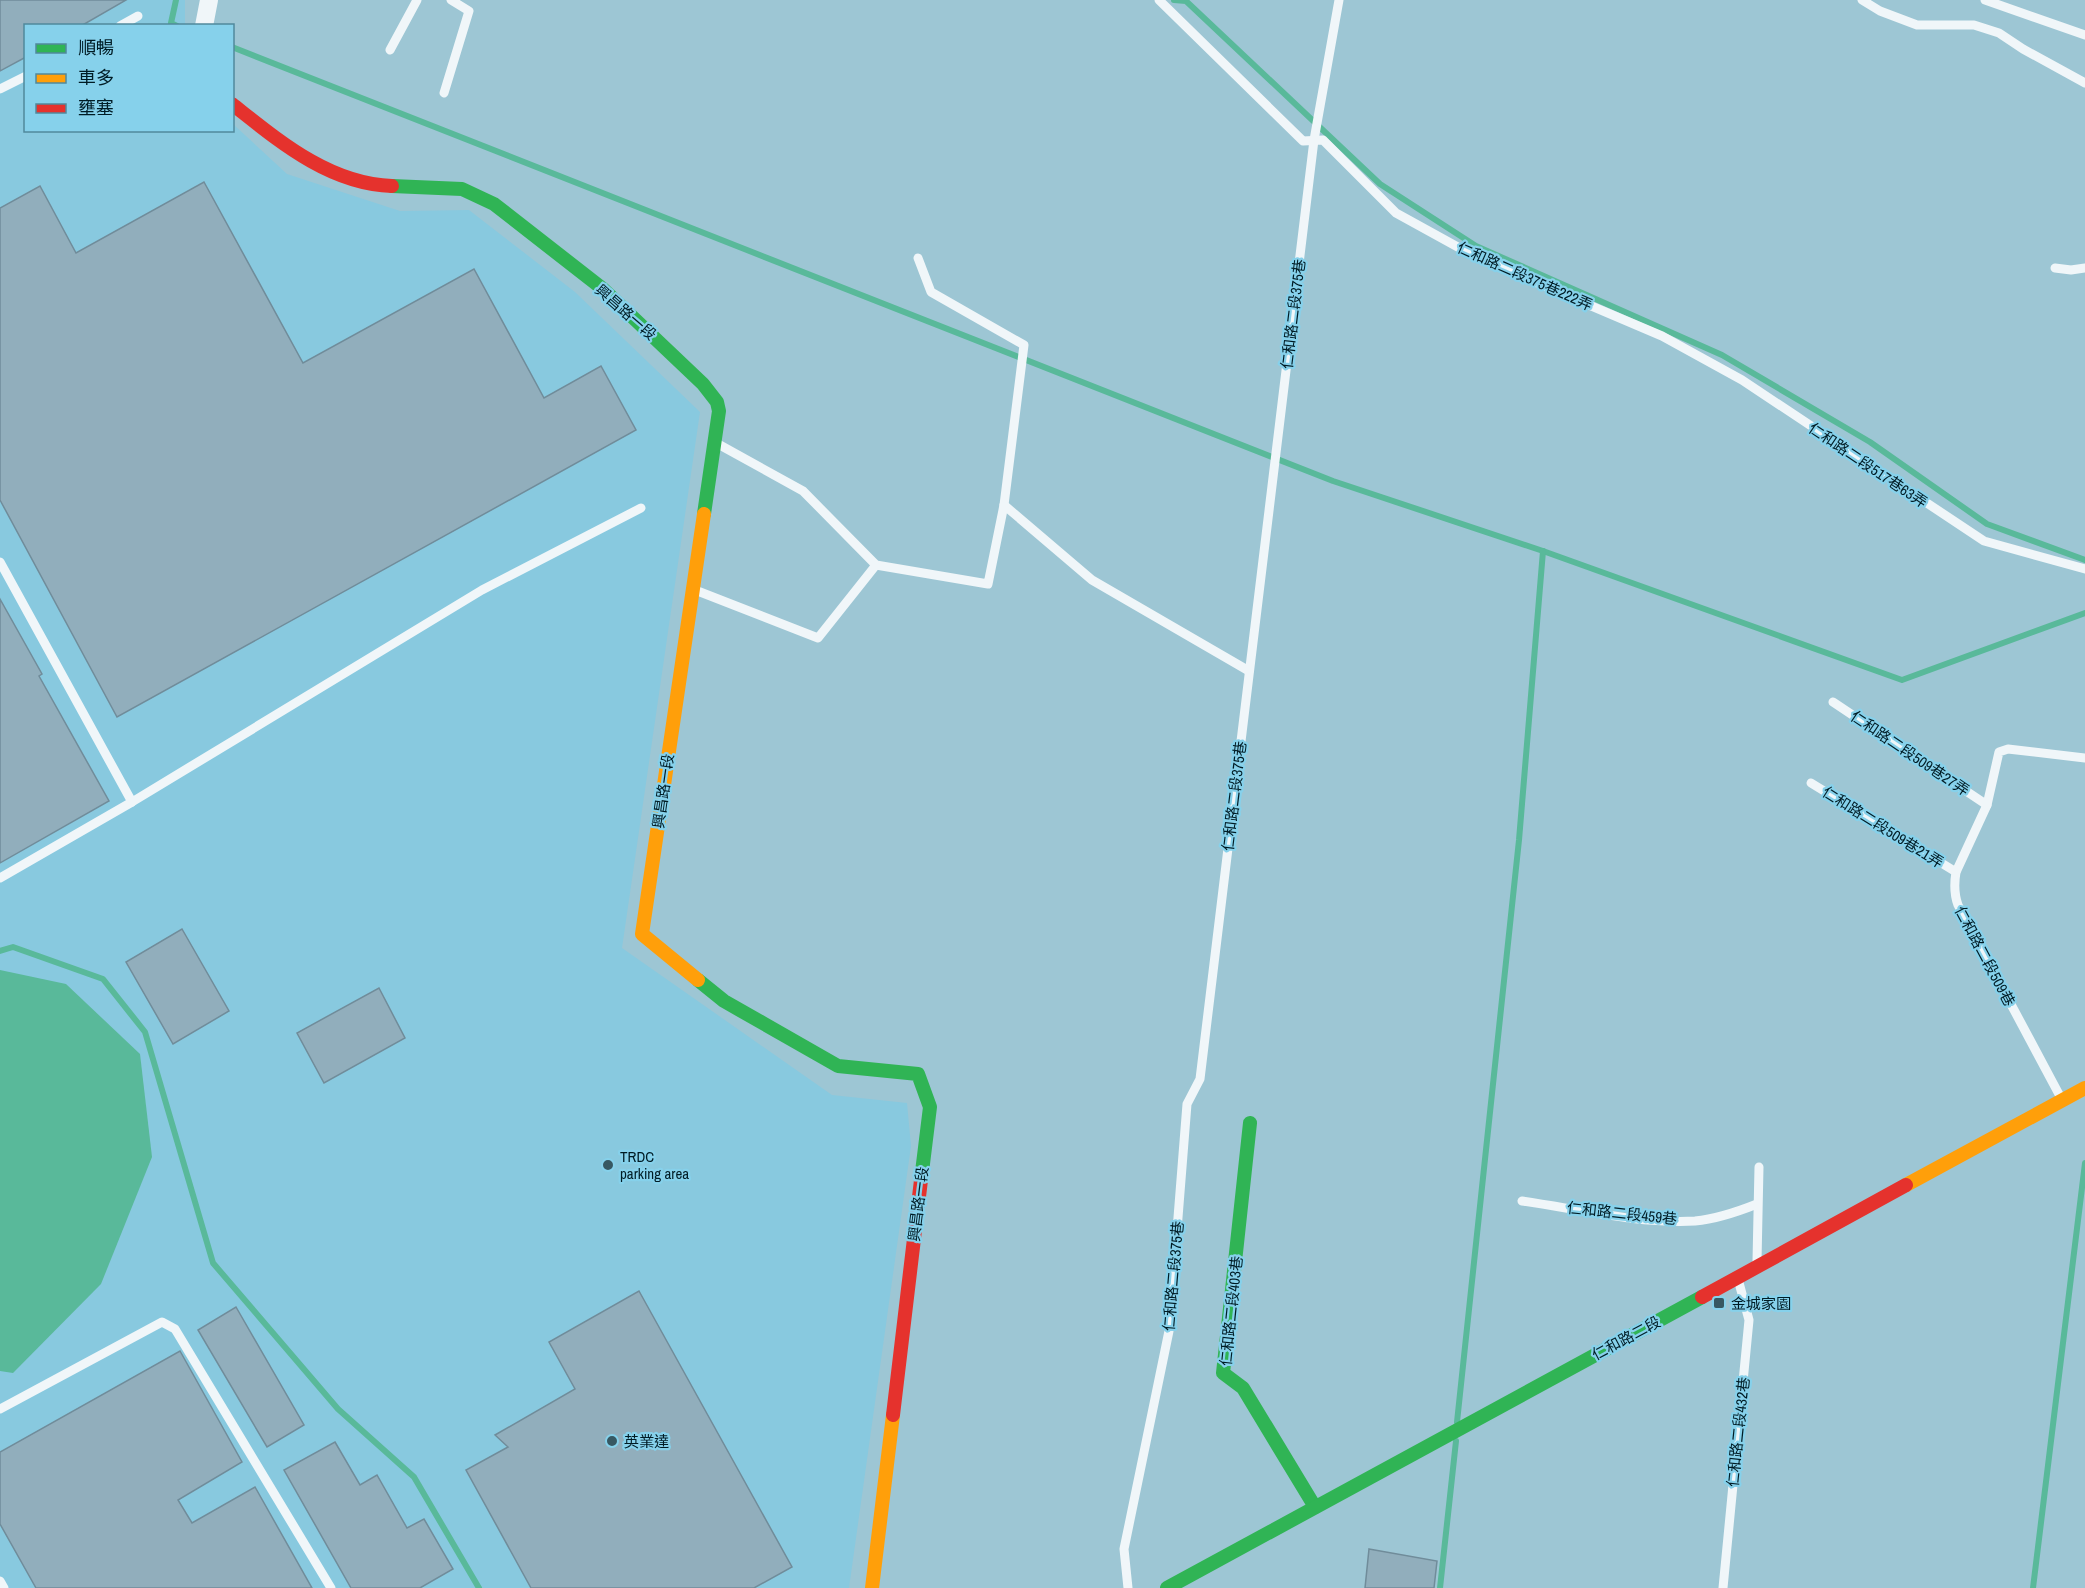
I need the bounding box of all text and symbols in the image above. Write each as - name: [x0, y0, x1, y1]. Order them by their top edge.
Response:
- legend: [24, 24, 234, 132]
- text: 順暢: [78, 35, 114, 60]
- text: 車多: [78, 65, 114, 90]
- text: 壅塞: [78, 95, 114, 120]
- street label: 仁和路二段375巷222弄: [1454, 237, 1596, 315]
- street label: 仁和路二段375巷: [1276, 258, 1310, 370]
- street label: 興昌路一段: [591, 279, 661, 345]
- street label: 仁和路二段517巷63弄: [1804, 417, 1932, 513]
- street label: 仁和路二段509巷27弄: [1846, 705, 1974, 801]
- street label: 仁和路二段375巷: [1217, 740, 1251, 852]
- street label: 興昌路一段: [647, 752, 679, 830]
- street label: 仁和路二段509巷21弄: [1818, 781, 1948, 873]
- street label: 仁和路二段509巷: [1950, 902, 2020, 1010]
- place label: TRDC parking area: [620, 1146, 689, 1184]
- marker: TRDC parking area: [601, 1158, 615, 1172]
- street label: 興昌路一段: [903, 1165, 933, 1243]
- street label: 仁和路二段459巷: [1566, 1197, 1678, 1229]
- street label: 仁和路二段375巷: [1158, 1220, 1188, 1332]
- street label: 仁和路二段403巷: [1215, 1255, 1247, 1367]
- place label: 金城家園: [1731, 1293, 1791, 1314]
- marker: 金城家園: [1712, 1296, 1726, 1310]
- street label: 仁和路二段: [1588, 1311, 1664, 1365]
- street label: 仁和路二段432巷: [1722, 1376, 1754, 1488]
- place label: 英業達: [624, 1431, 669, 1452]
- marker: 英業達: [605, 1434, 619, 1448]

